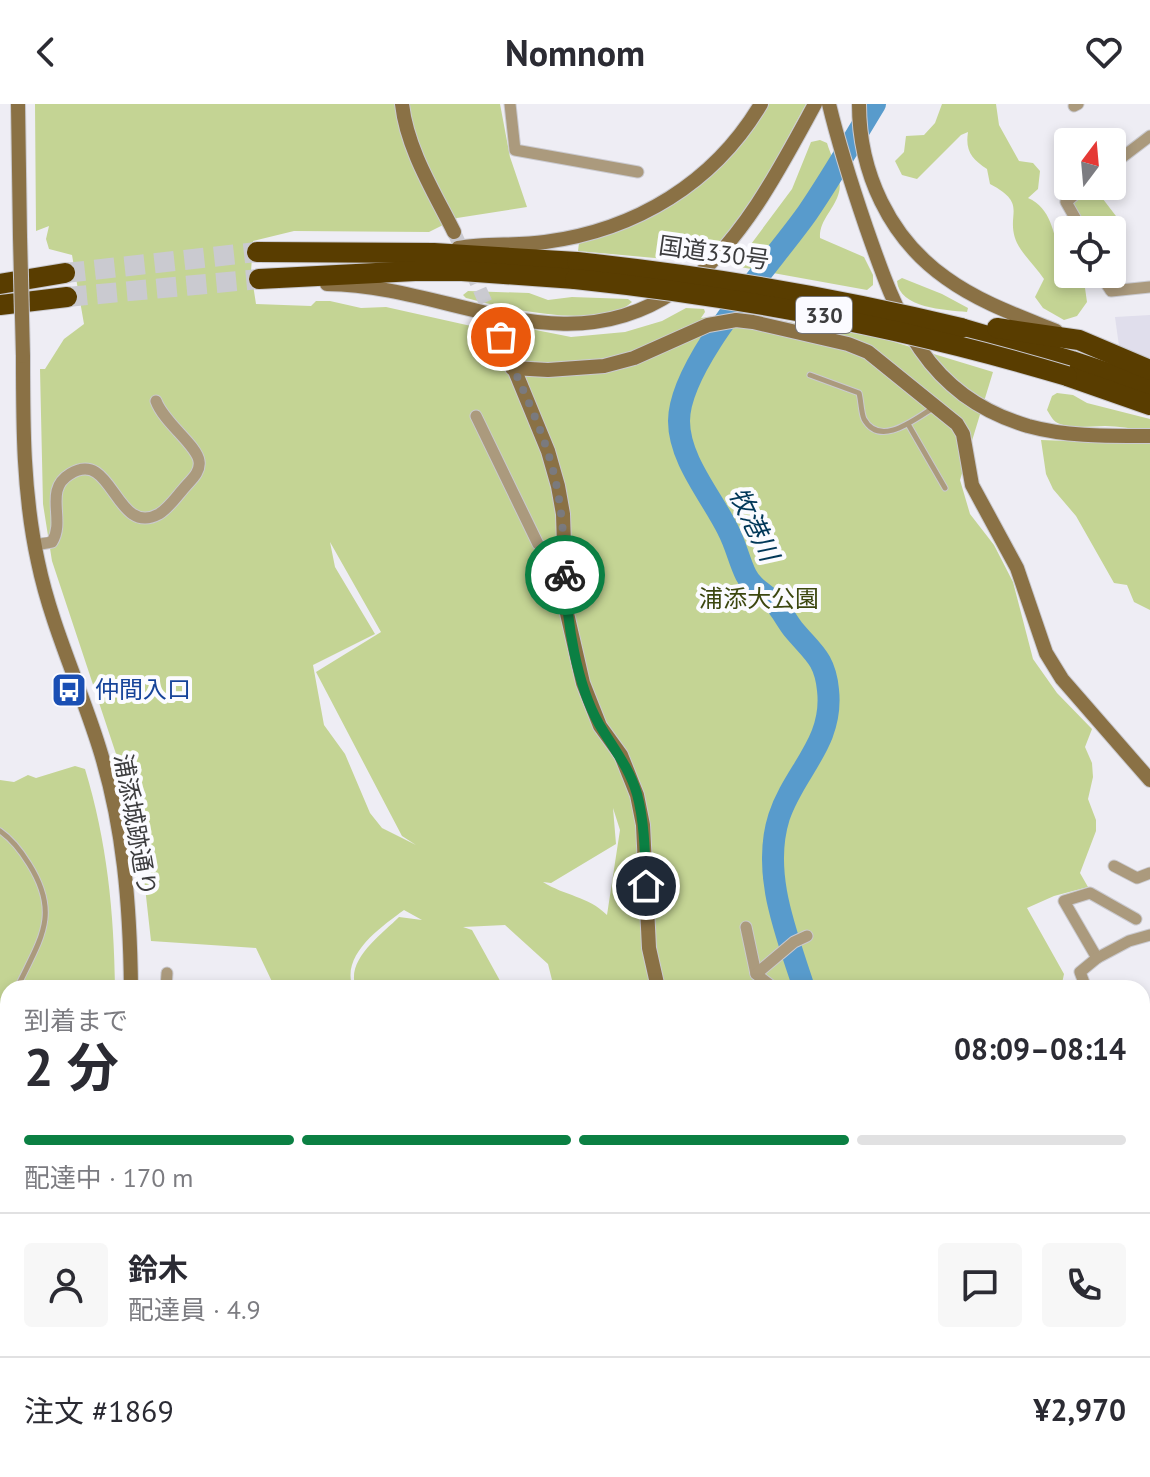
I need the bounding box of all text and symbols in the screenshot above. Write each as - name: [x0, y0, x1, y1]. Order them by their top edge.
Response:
- text: Nomnom: [505, 29, 645, 76]
- icon: back: [24, 30, 68, 74]
- icon: heart: [1082, 30, 1126, 74]
- north arrow: [1054, 128, 1126, 200]
- map controls: [1054, 128, 1126, 288]
- button: locate: [1054, 216, 1126, 288]
- street label: 国道330号: [657, 229, 771, 276]
- road number: 330: [796, 297, 852, 333]
- pin: [467, 303, 535, 371]
- icon: bag: [479, 315, 523, 359]
- water label: 牧港川: [723, 481, 788, 569]
- courier: [525, 535, 605, 615]
- icon: bike: [543, 553, 587, 597]
- park label: 浦添大公園: [699, 583, 819, 614]
- bus stop icon: 仲間入口: [50, 671, 88, 709]
- place label: 仲間入口: [95, 674, 191, 705]
- street label: 浦添城跡通り: [108, 751, 163, 899]
- pin: [612, 852, 680, 920]
- icon: home: [624, 864, 668, 908]
- text: 到着まで: [24, 1004, 128, 1037]
- text: 08:09–08:14: [954, 1029, 1126, 1068]
- text: 2 分: [24, 1033, 119, 1100]
- text: 配達中 · 170 m: [24, 1161, 193, 1194]
- button: person: [24, 1243, 108, 1327]
- button: chat: [938, 1243, 1022, 1327]
- button: phone: [1042, 1243, 1126, 1327]
- text: 鈴木: [128, 1249, 188, 1288]
- text: 配達員 · 4.9: [128, 1293, 261, 1326]
- text: ¥2,970: [1033, 1390, 1126, 1429]
- text: 注文 #1869: [24, 1391, 174, 1430]

